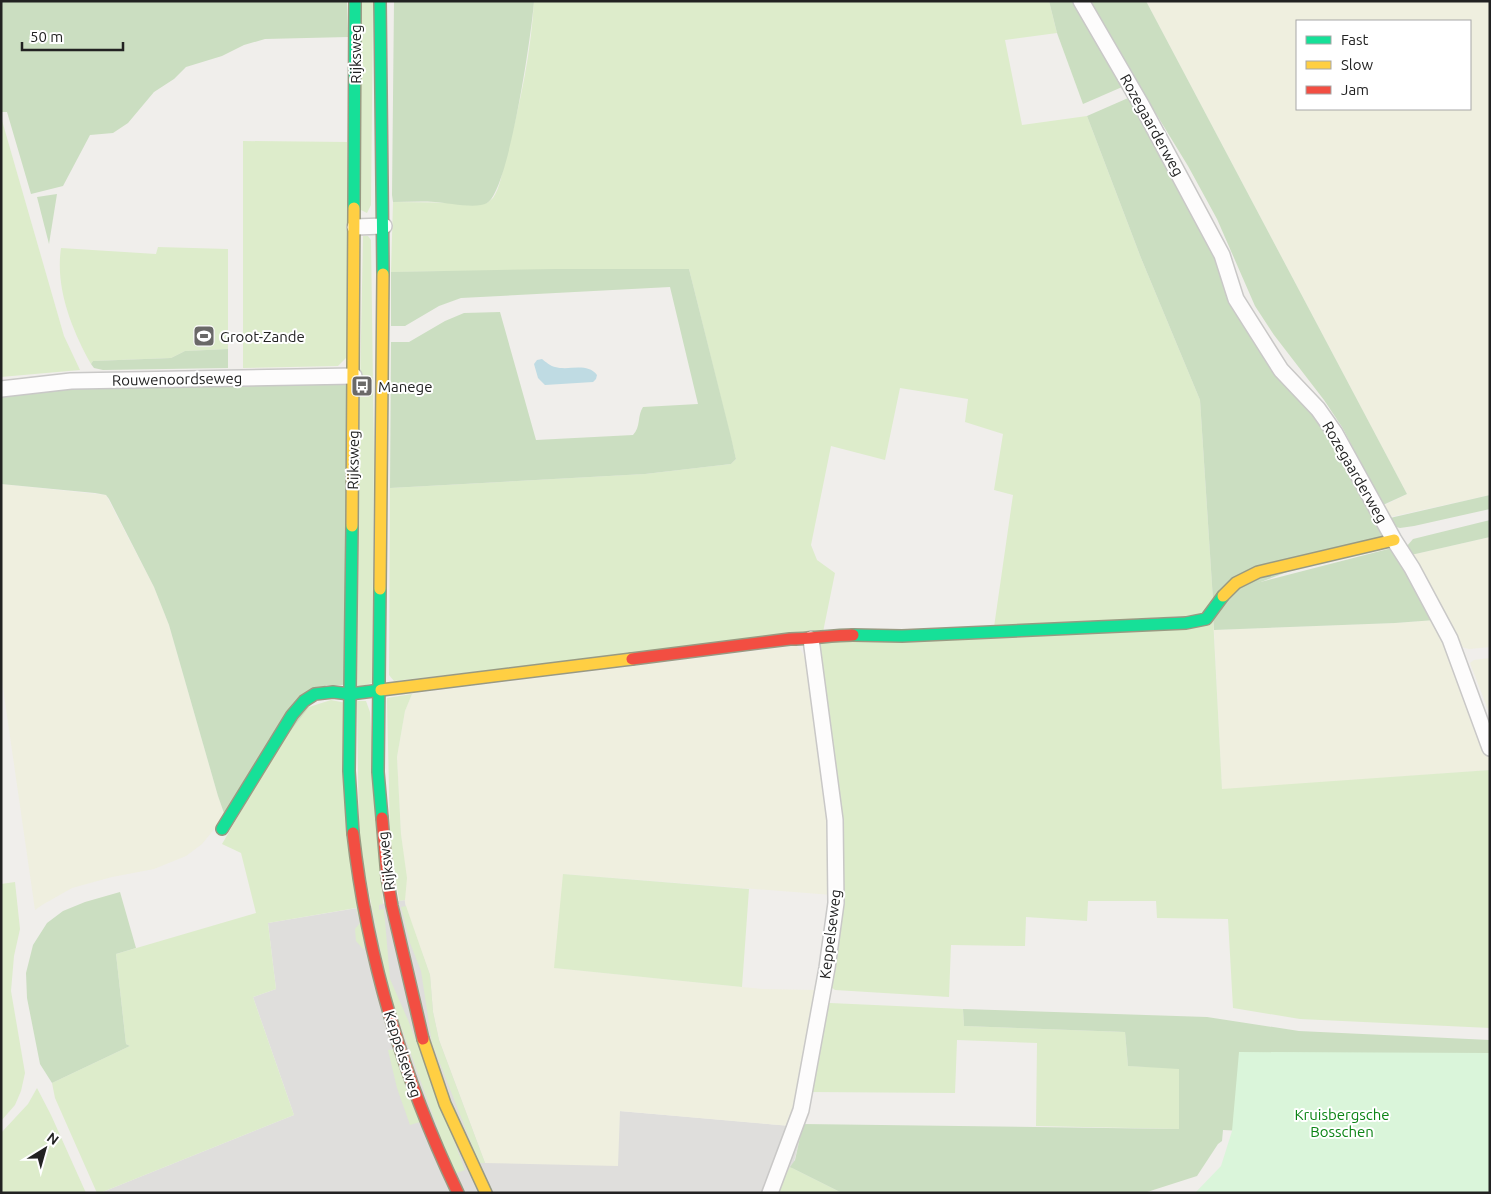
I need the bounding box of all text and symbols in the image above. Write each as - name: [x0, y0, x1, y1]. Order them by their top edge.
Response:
- scale bar: [22, 20, 124, 52]
- legend: [1296, 20, 1471, 110]
- street label: Rijksweg: [347, 24, 364, 84]
- text: 50 m: [30, 28, 63, 45]
- text: Fast: [1341, 31, 1369, 48]
- text: Slow: [1341, 56, 1374, 73]
- street label: Rozegaarderweg: [1117, 71, 1187, 179]
- text: Jam: [1341, 81, 1369, 98]
- sports icon: Groot-Zande: [192, 324, 216, 348]
- place label: Groot-Zande: [220, 328, 305, 345]
- street label: Rouwenoordseweg: [112, 369, 242, 389]
- bus stop icon: Manege: [350, 374, 374, 398]
- place label: Manege: [378, 378, 433, 395]
- street label: Rozegaarderweg: [1319, 418, 1391, 526]
- street label: Rijksweg: [344, 430, 362, 490]
- street label: Rijksweg: [374, 831, 398, 891]
- street label: Keppelseweg: [816, 888, 844, 980]
- street label: Keppelseweg: [381, 1008, 425, 1100]
- park label: Kruisbergsche Bosschen: [1294, 1106, 1390, 1140]
- north arrow: [20, 1124, 70, 1174]
- text: N: [44, 1129, 62, 1148]

